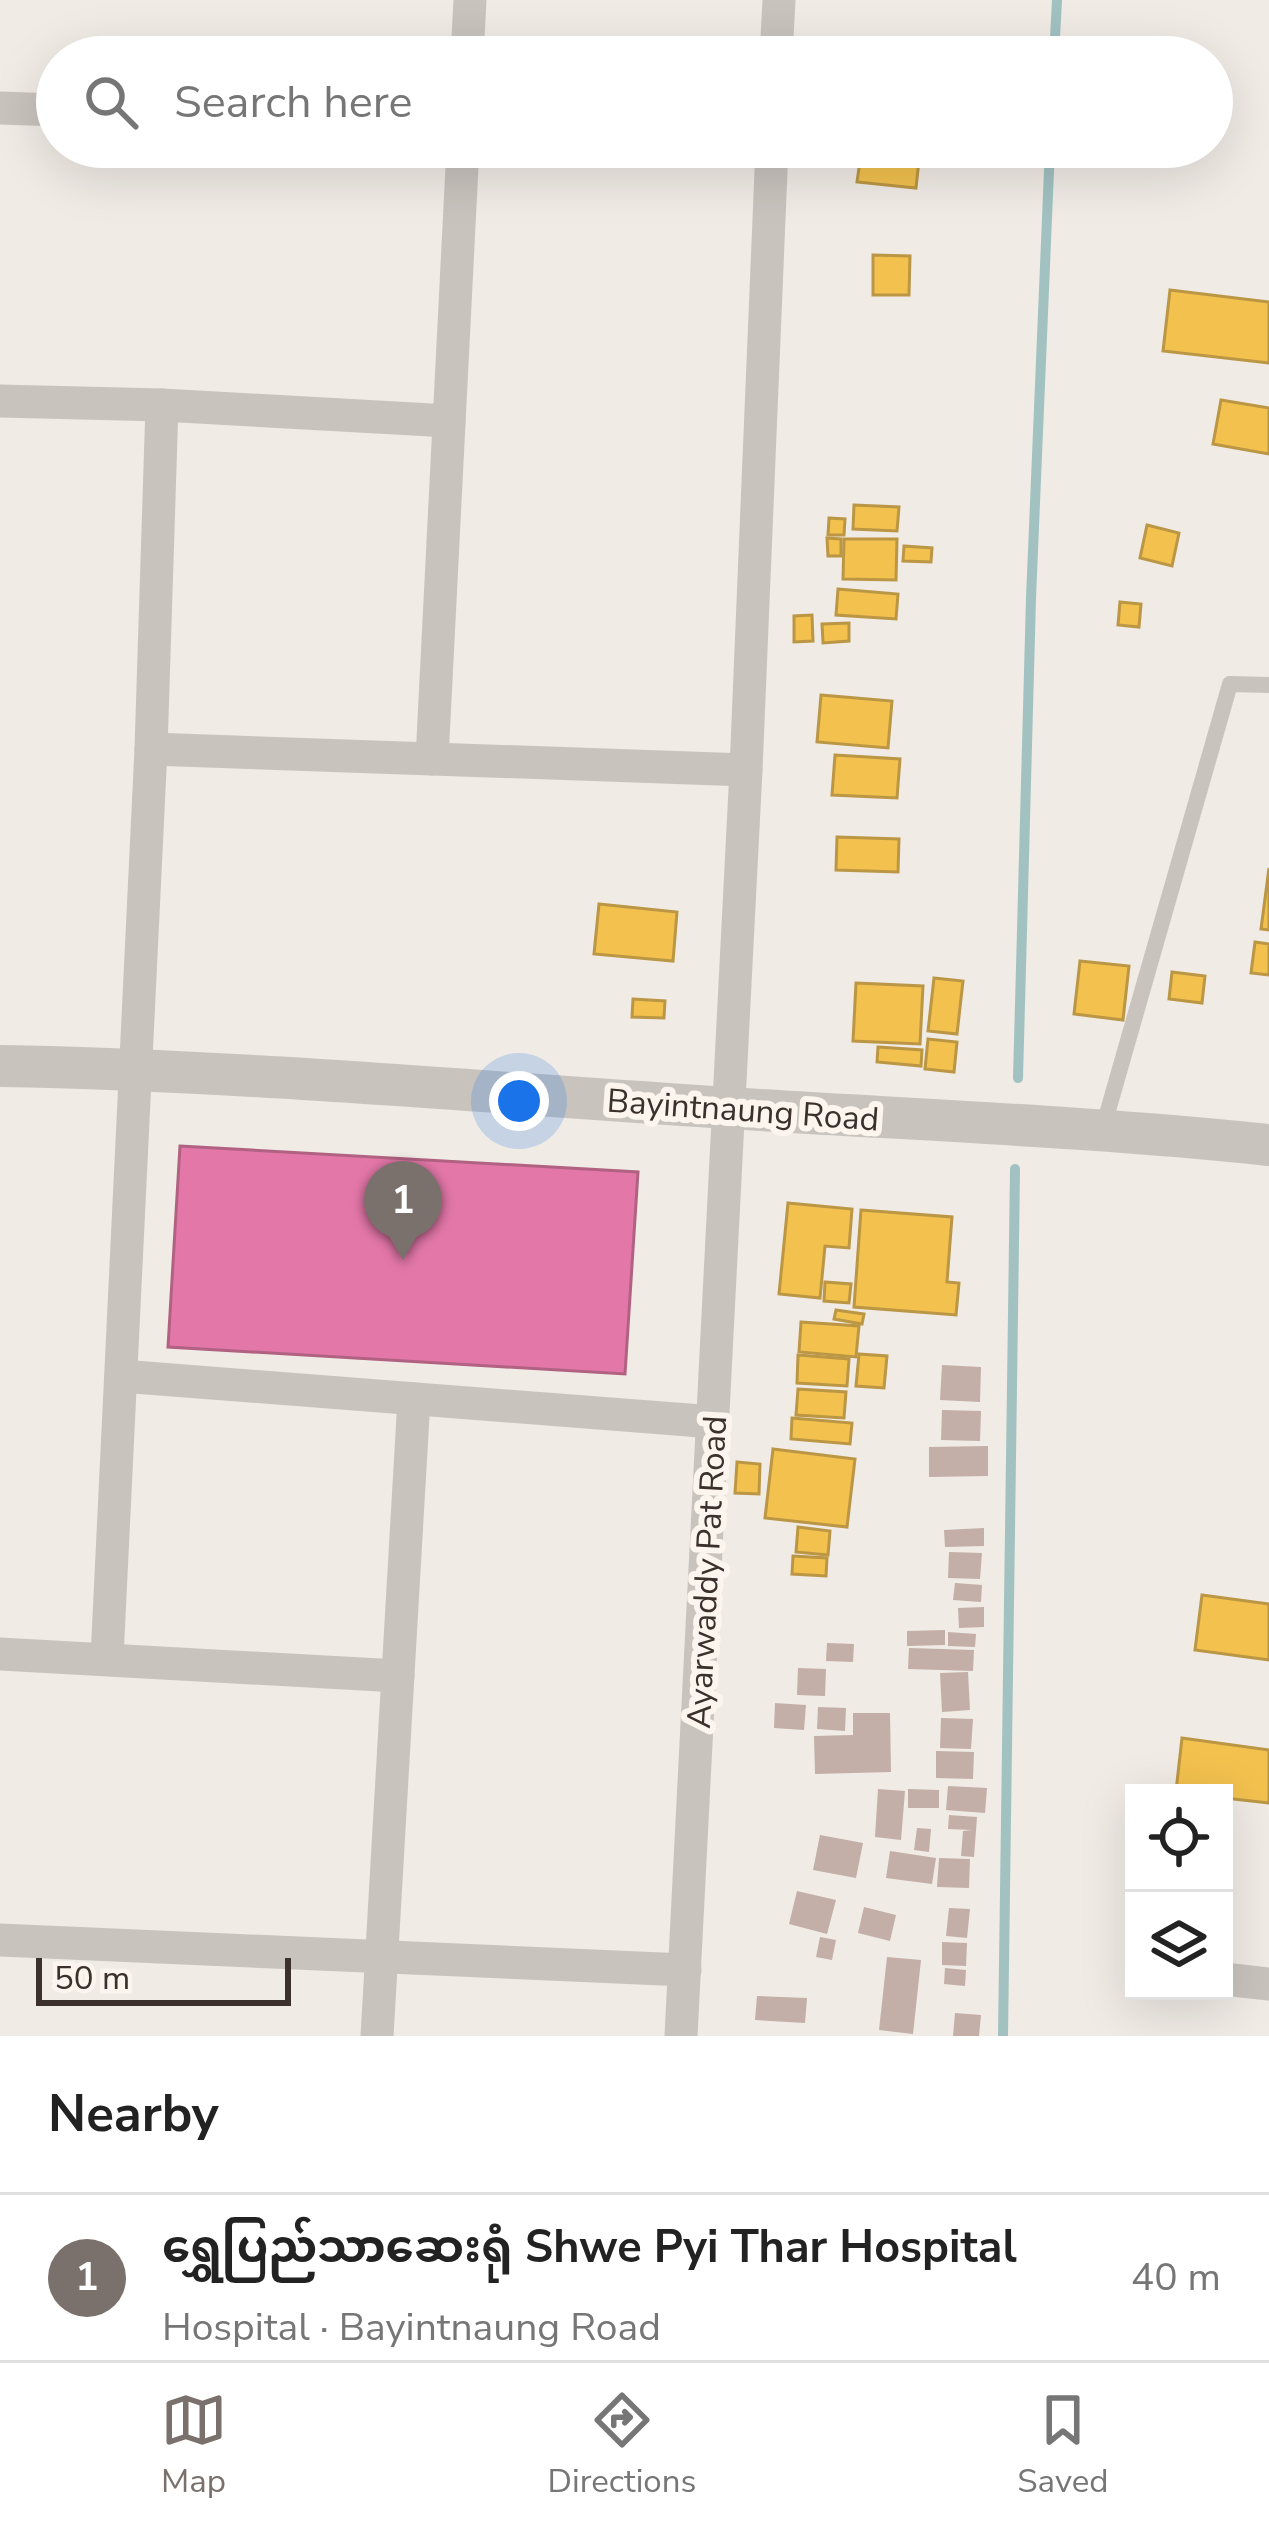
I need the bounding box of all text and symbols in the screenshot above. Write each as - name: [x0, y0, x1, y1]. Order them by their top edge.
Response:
- search box: [36, 36, 1233, 168]
- icon: search: [78, 69, 144, 135]
- text: Search here: [174, 72, 413, 133]
- your location: [489, 1071, 549, 1131]
- street label: Bayintnaung Road: [605, 1079, 880, 1142]
- pin: 1: [364, 1161, 442, 1260]
- street label: Ayarwaddy Pat Road: [677, 1414, 738, 1730]
- map controls: [1125, 1784, 1233, 2000]
- button: locate: [1125, 1784, 1233, 1892]
- button: layers: [1125, 1892, 1233, 2000]
- scale bar: [36, 1952, 291, 2005]
- text: 50 m: [54, 1956, 130, 2001]
- text: Nearby: [48, 2079, 219, 2149]
- text: ရွှေပြည်သာဆေးရုံ Shwe Pyi Thar Hospital: [162, 2217, 1017, 2278]
- text: 1: [75, 2251, 99, 2304]
- text: 40 m: [1131, 2251, 1221, 2304]
- text: Hospital · Bayintnaung Road: [162, 2301, 661, 2354]
- tab: Map: [161, 2387, 227, 2504]
- tab: Directions: [548, 2387, 696, 2504]
- tab: Saved: [1017, 2387, 1108, 2504]

